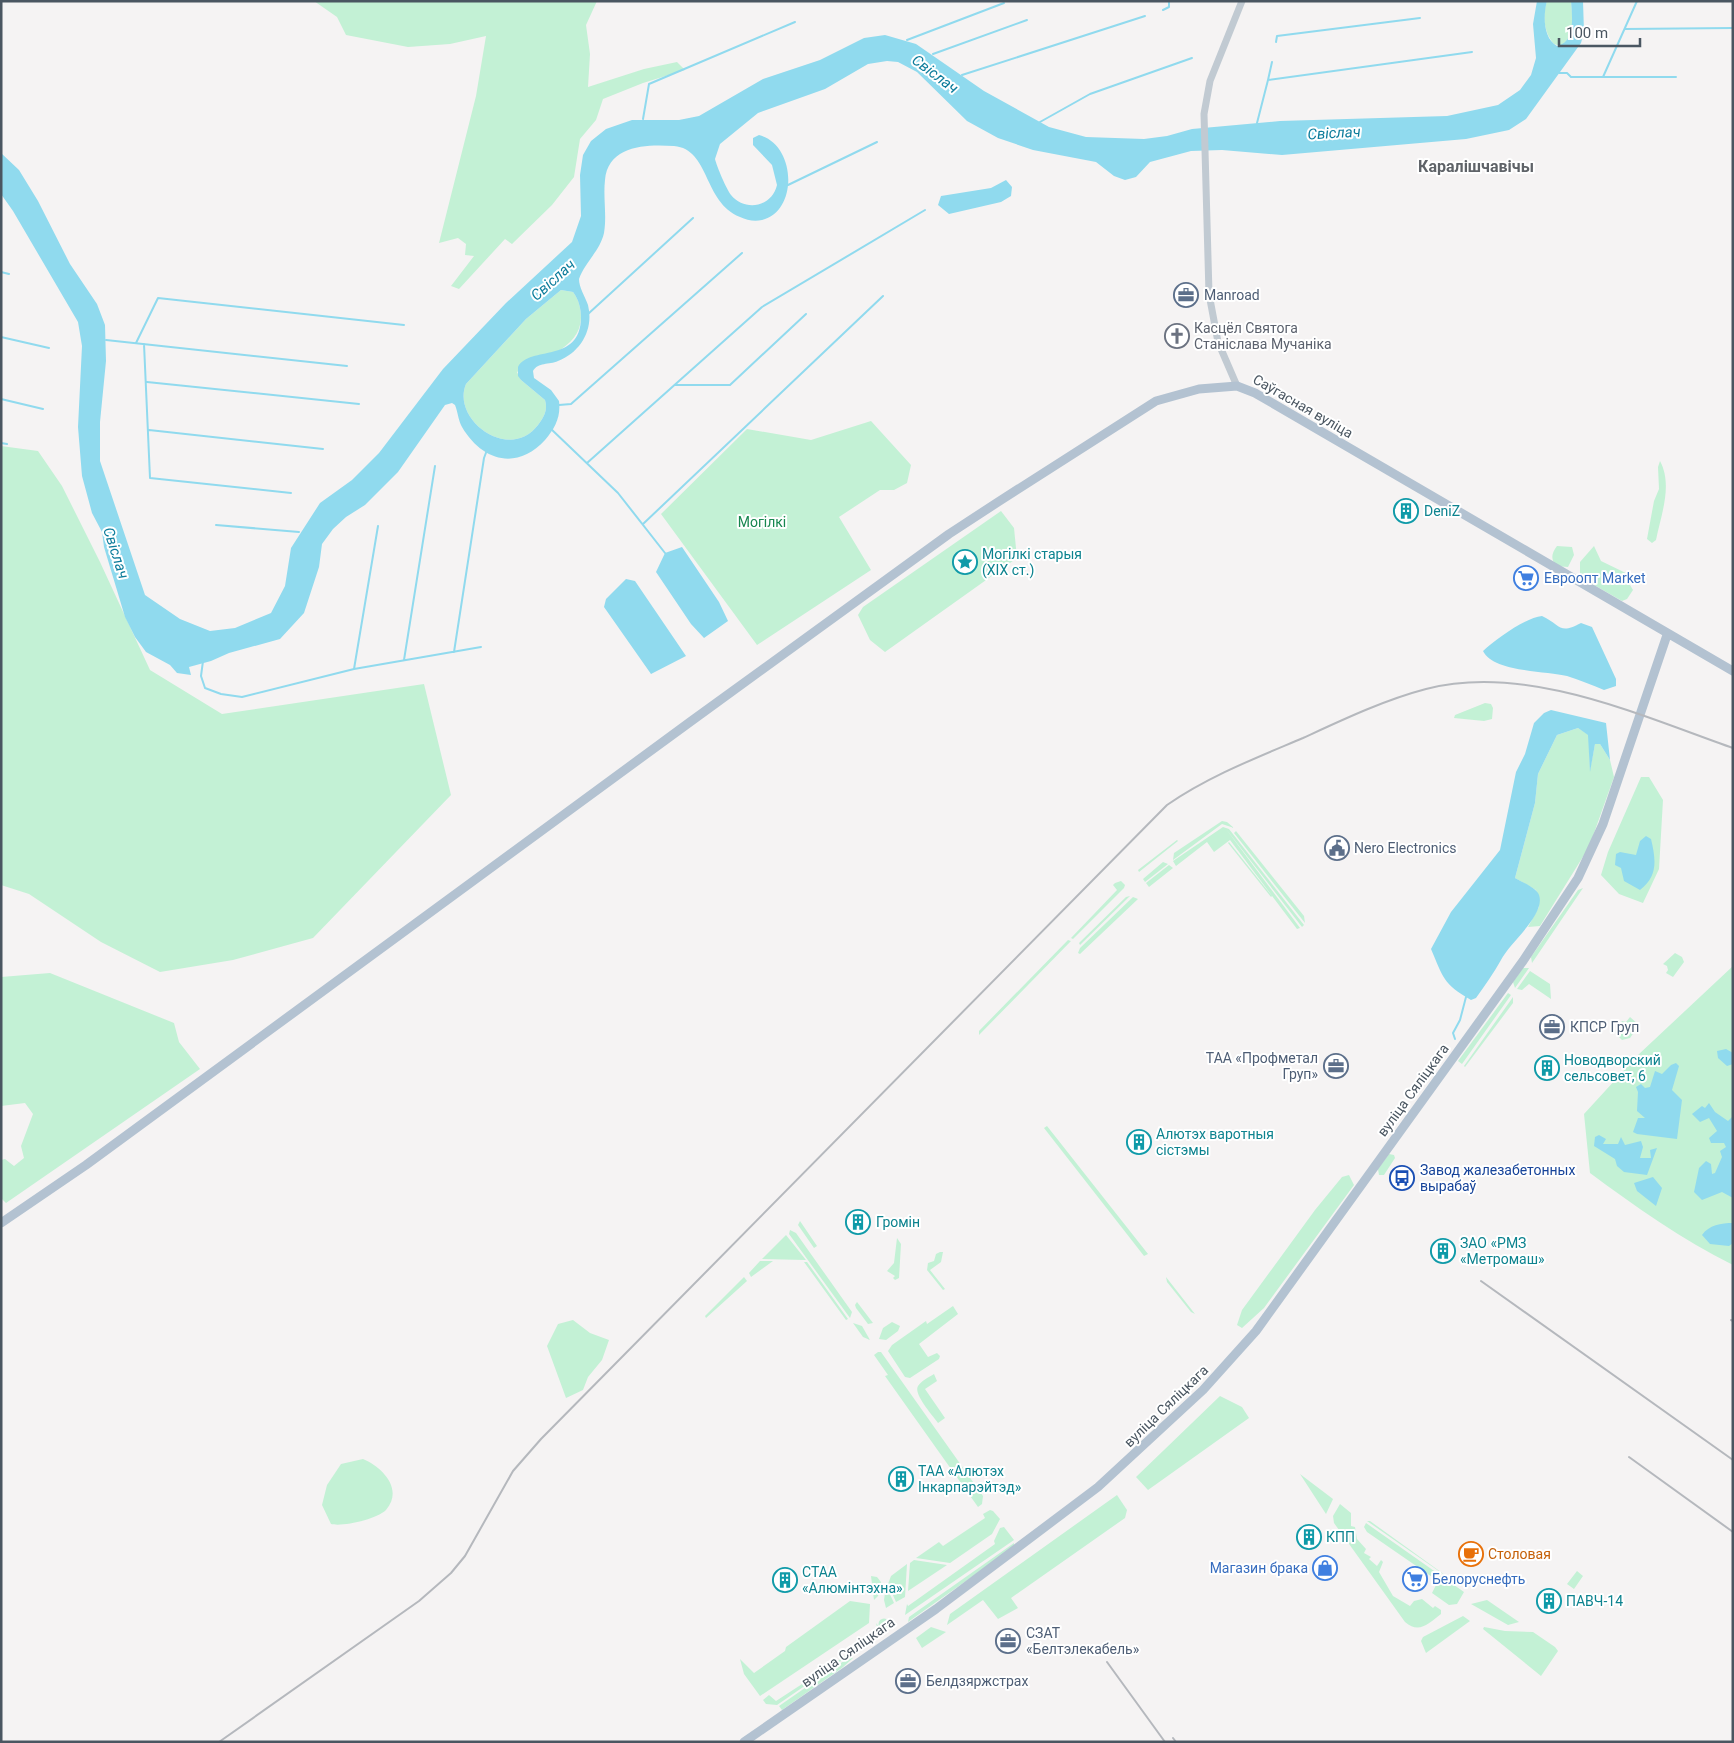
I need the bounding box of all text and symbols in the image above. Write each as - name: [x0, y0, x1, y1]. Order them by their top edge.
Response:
- scale bar: [1559, 15, 1640, 47]
- text: 100 m: [1566, 24, 1608, 42]
- water label: Свіслач: [908, 51, 962, 97]
- water label: Свіслач: [1307, 123, 1361, 143]
- district label: Каралішчавічы: [1418, 157, 1534, 176]
- water label: Свіслач: [527, 255, 579, 304]
- office icon: Manroad: [1173, 282, 1199, 308]
- place label: Manroad: [1204, 287, 1260, 303]
- place label: Касцёл Святога Станіслава Мучаніка: [1194, 320, 1332, 352]
- church icon: Касцёл Святога Станіслава Мучаніка: [1164, 323, 1190, 349]
- street label: Саўгасная вуліца: [1250, 371, 1356, 441]
- building icon: DeniZ: [1393, 498, 1419, 524]
- place label: DeniZ: [1424, 503, 1460, 519]
- park label: Могілкі: [738, 514, 786, 530]
- water label: Свіслач: [99, 525, 133, 581]
- place label: Могілкі старыя (XIX ст.): [982, 546, 1082, 579]
- place icon: Могілкі старыя (XIX ст.): [952, 549, 978, 575]
- supermarket icon: Евроопт Market: [1513, 565, 1539, 591]
- place label: Евроопт Market: [1544, 570, 1646, 586]
- public building icon: Nero Electronics: [1324, 835, 1350, 861]
- place label: Nero Electronics: [1354, 840, 1456, 856]
- office icon: КПСР Груп: [1539, 1014, 1565, 1040]
- place label: КПСР Груп: [1570, 1019, 1639, 1035]
- street label: вуліца Сяліцкага: [1374, 1041, 1452, 1139]
- place label: ТАА «Профметал Груп»: [1206, 1050, 1318, 1082]
- place label: Новодворский сельсовет, 6: [1564, 1052, 1661, 1084]
- office icon: ТАА «Профметал Груп»: [1323, 1053, 1349, 1079]
- building icon: Новодворский сельсовет, 6: [1534, 1055, 1560, 1081]
- place label: Алютэх варотныя сістэмы: [1156, 1126, 1274, 1158]
- building icon: Алютэх варотныя сістэмы: [1126, 1129, 1152, 1155]
- place label: Завод жалезабетонных вырабаў: [1420, 1162, 1575, 1194]
- bus stop icon: Завод жалезабетонных вырабаў: [1389, 1165, 1415, 1191]
- building icon: Громін: [845, 1209, 871, 1235]
- place label: Громін: [876, 1214, 920, 1230]
- place label: ЗАО «РМЗ «Метромаш»: [1460, 1235, 1545, 1267]
- building icon: ЗАО «РМЗ «Метромаш»: [1430, 1238, 1456, 1264]
- street label: вуліца Сяліцкага: [1121, 1362, 1211, 1450]
- place label: ТАА «Алютэх Інкарпарэйтэд»: [918, 1463, 1022, 1495]
- building icon: ТАА «Алютэх Інкарпарэйтэд»: [888, 1466, 914, 1492]
- building icon: КПП: [1296, 1524, 1322, 1550]
- place label: КПП: [1326, 1529, 1355, 1545]
- cafe icon: Столовая: [1458, 1541, 1484, 1567]
- place label: Столовая: [1488, 1546, 1551, 1562]
- shop icon: Магазин брака: [1312, 1555, 1338, 1581]
- place label: Магазин брака: [1210, 1560, 1308, 1576]
- place label: СТАА «Алюмінтэхна»: [802, 1564, 903, 1596]
- supermarket icon: Белоруснефть: [1402, 1566, 1428, 1592]
- building icon: СТАА «Алюмінтэхна»: [772, 1567, 798, 1593]
- place label: Белоруснефть: [1432, 1571, 1525, 1587]
- building icon: ПАВЧ-14: [1536, 1588, 1562, 1614]
- place label: ПАВЧ-14: [1566, 1593, 1623, 1609]
- street label: вуліца Сяліцкага: [798, 1614, 898, 1690]
- place label: СЗАТ «Белтэлекабель»: [1026, 1625, 1140, 1657]
- office icon: СЗАТ «Белтэлекабель»: [995, 1628, 1021, 1654]
- office icon: Белдзяржстрах: [895, 1668, 921, 1694]
- place label: Белдзяржстрах: [926, 1673, 1028, 1689]

